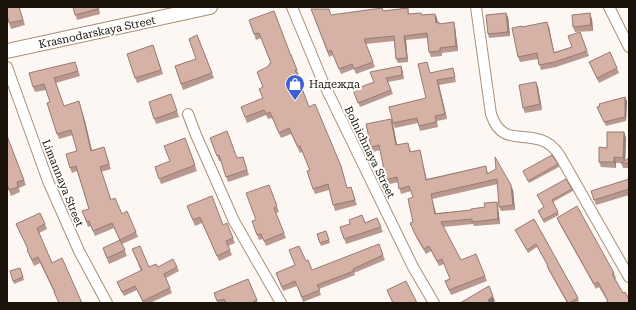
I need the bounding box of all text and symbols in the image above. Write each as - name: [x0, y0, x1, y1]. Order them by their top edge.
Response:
- street label: Krasnodarskaya Street: [38, 14, 157, 51]
- shop icon: Надежда: [284, 73, 306, 101]
- place label: Надежда: [309, 78, 360, 91]
- street label: Bolnichnaya Street: [342, 104, 397, 200]
- street label: Limannaya Street: [39, 138, 86, 229]

